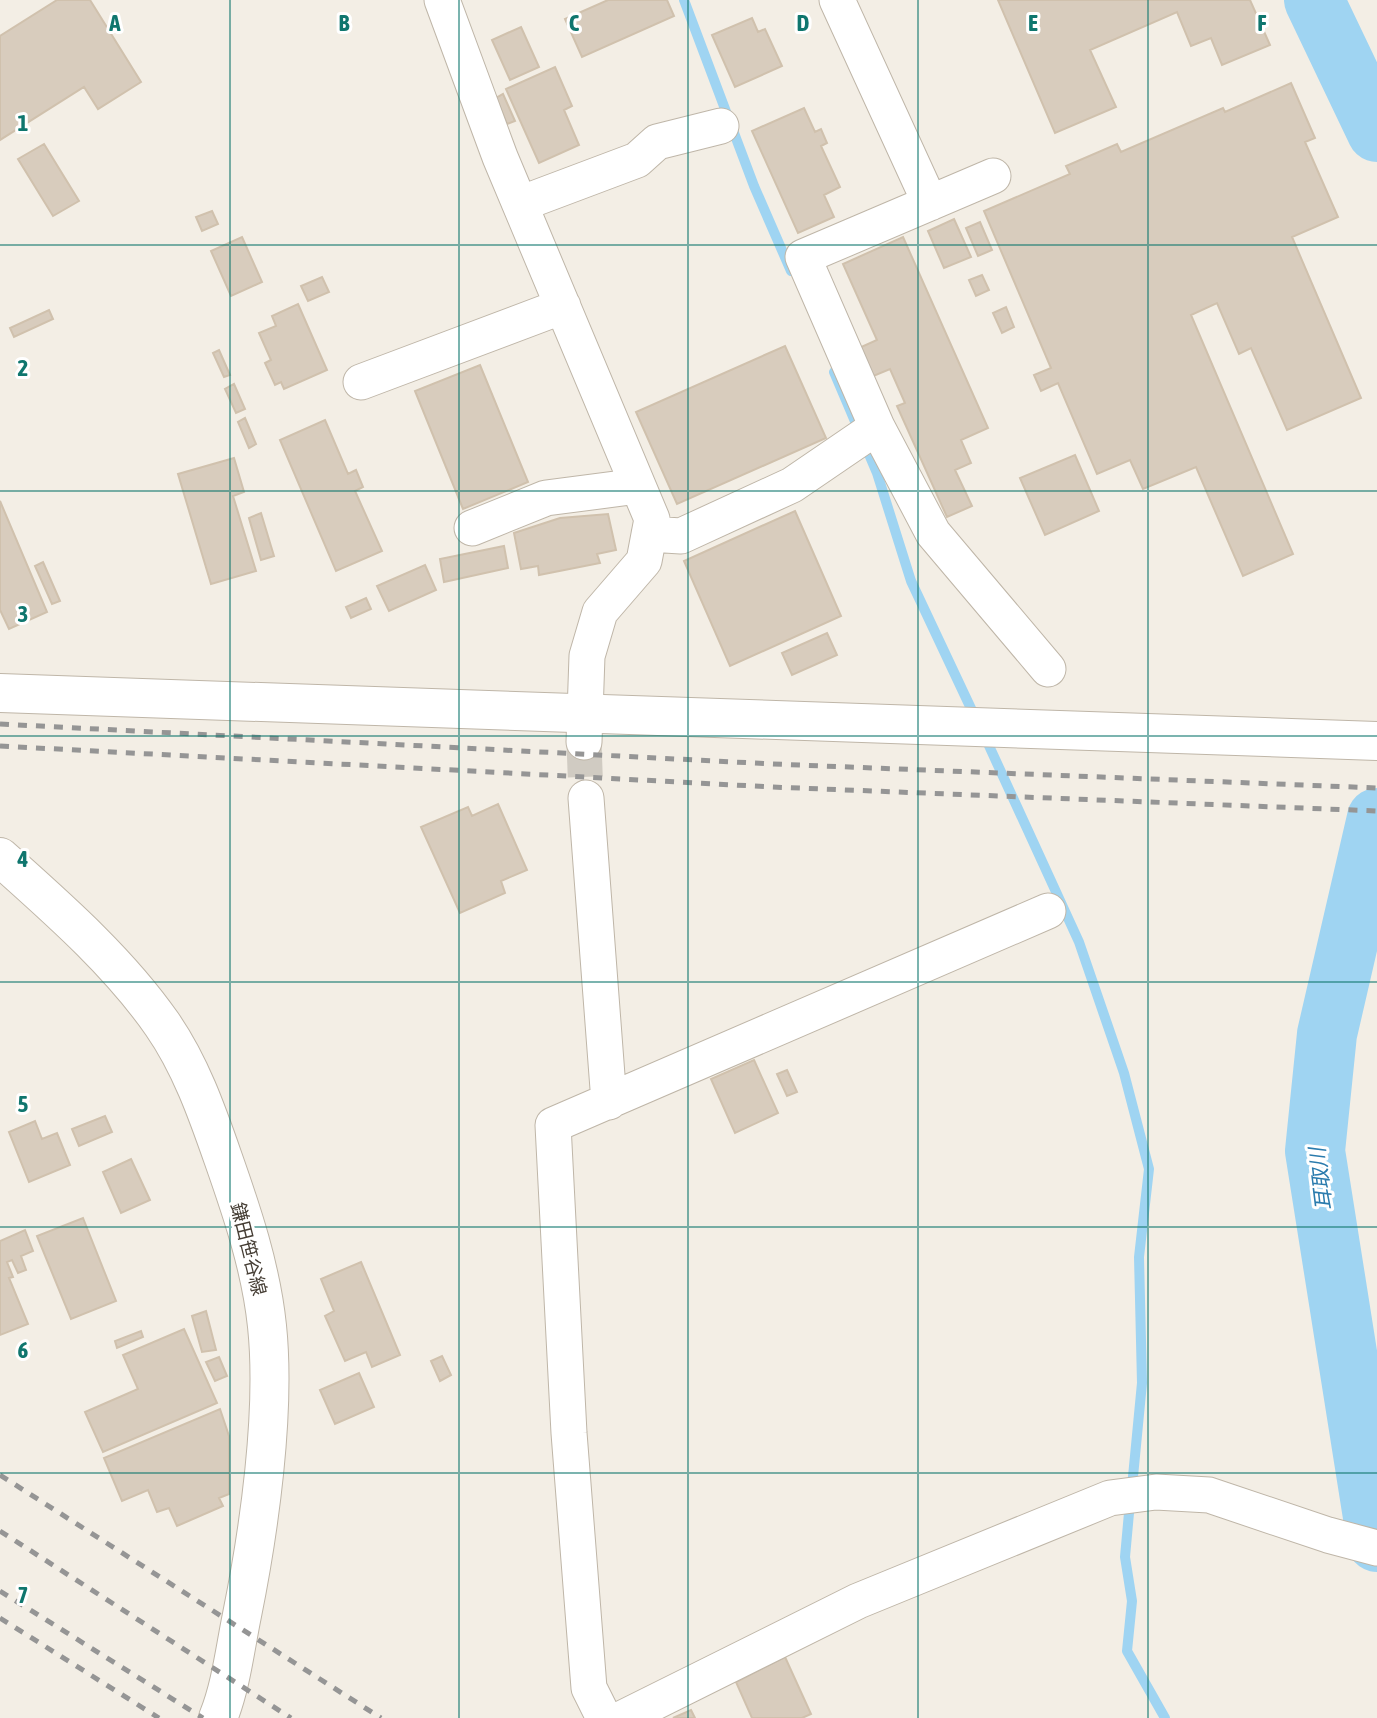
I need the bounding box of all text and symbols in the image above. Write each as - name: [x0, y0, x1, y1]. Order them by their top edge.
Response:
- text: A: [108, 10, 121, 36]
- text: B: [339, 10, 350, 36]
- text: C: [569, 10, 580, 36]
- text: D: [797, 10, 810, 36]
- text: E: [1028, 10, 1038, 36]
- text: F: [1257, 10, 1267, 36]
- text: 1: [18, 110, 29, 136]
- text: 2: [18, 355, 28, 381]
- text: 3: [18, 601, 28, 627]
- text: 4: [17, 846, 29, 872]
- text: 5: [18, 1091, 29, 1117]
- water label: 耳取川: [1304, 1144, 1336, 1212]
- street label: 鎌田笹谷線: [227, 1200, 271, 1298]
- text: 6: [18, 1337, 29, 1363]
- text: 7: [18, 1582, 28, 1608]

